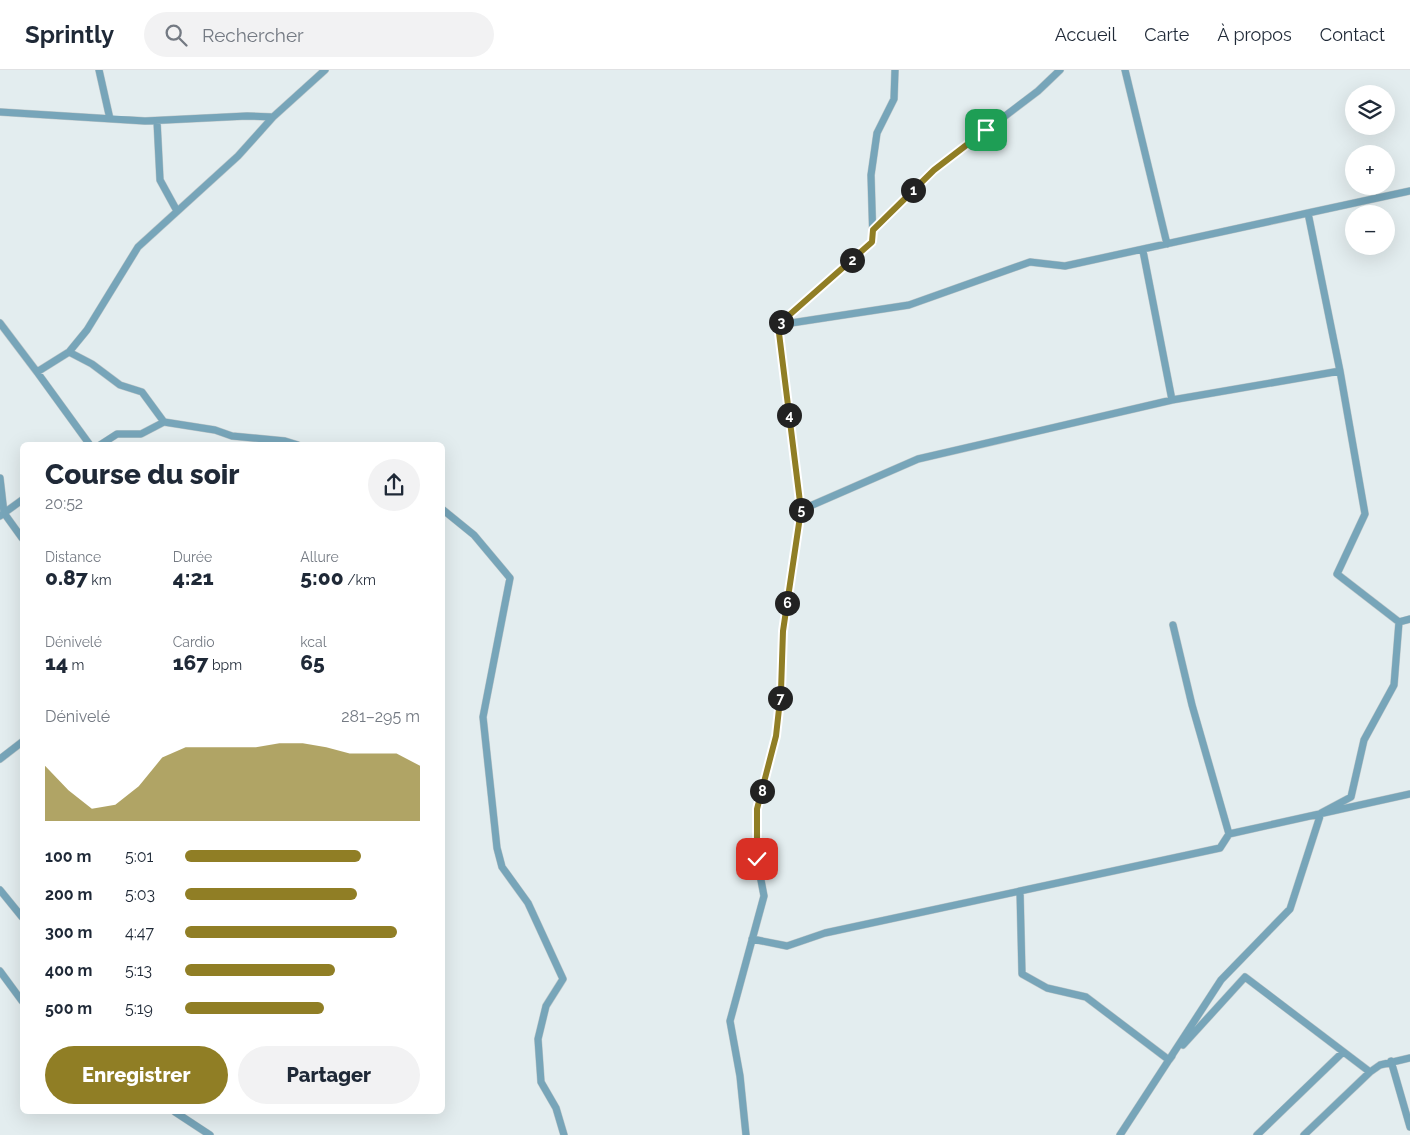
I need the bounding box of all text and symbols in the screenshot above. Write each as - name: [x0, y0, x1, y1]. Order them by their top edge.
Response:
- search box: [144, 12, 494, 57]
- text: Sprintly: [25, 20, 114, 49]
- icon: search: [162, 21, 190, 49]
- text: Rechercher: [202, 24, 304, 46]
- text: Accueil: [1055, 24, 1116, 45]
- text: Carte: [1144, 24, 1189, 45]
- text: À propos: [1217, 24, 1292, 45]
- text: Contact: [1320, 24, 1385, 45]
- map controls: [1345, 85, 1395, 255]
- button: layers: [1345, 85, 1395, 135]
- pin: [965, 109, 1007, 151]
- icon: arrive: [972, 116, 1000, 144]
- button: +: [1345, 145, 1395, 195]
- pin: 1: [900, 178, 926, 202]
- text: 1: [910, 182, 917, 198]
- button: −: [1345, 205, 1395, 255]
- pin: 2: [840, 248, 864, 272]
- text: 2: [849, 252, 856, 268]
- pin: 3: [768, 310, 794, 334]
- text: 3: [778, 314, 785, 330]
- pin: 4: [776, 402, 802, 428]
- text: 4: [786, 407, 794, 423]
- text: Course du soir: [45, 458, 240, 491]
- button: share: [368, 459, 420, 511]
- text: 20:52: [45, 494, 83, 513]
- pin: 5: [788, 498, 814, 522]
- text: 5: [798, 502, 805, 518]
- text: Distance: [45, 549, 101, 565]
- text: Durée: [173, 549, 212, 565]
- text: Allure: [300, 549, 339, 565]
- text: 0.87: [45, 565, 88, 590]
- text: 4:21: [173, 565, 214, 590]
- text: 5:00: [300, 565, 344, 590]
- text: km: [88, 572, 112, 588]
- text: /km: [344, 572, 376, 588]
- pin: 6: [774, 590, 800, 616]
- text: 6: [783, 595, 792, 611]
- text: Dénivelé: [45, 634, 102, 650]
- text: Cardio: [173, 634, 215, 650]
- text: kcal: [300, 634, 327, 650]
- text: 14: [45, 650, 68, 675]
- text: 167: [173, 650, 208, 675]
- text: 65: [300, 650, 325, 675]
- text: m: [68, 657, 84, 673]
- text: bpm: [208, 657, 242, 673]
- pin: 7: [768, 686, 792, 710]
- text: 7: [777, 690, 784, 706]
- text: Dénivelé: [45, 707, 110, 726]
- text: 281–295 m: [341, 707, 420, 726]
- pin: 8: [750, 778, 774, 804]
- text: 8: [758, 783, 767, 799]
- pin: [736, 838, 778, 880]
- icon: check: [743, 845, 771, 873]
- text: 100 m: [45, 847, 91, 866]
- text: 5:01: [125, 847, 153, 866]
- text: 200 m: [45, 885, 92, 904]
- text: 5:03: [125, 885, 155, 904]
- text: 300 m: [45, 923, 92, 942]
- text: 4:47: [125, 923, 154, 942]
- text: 400 m: [45, 961, 93, 980]
- text: 5:13: [125, 961, 152, 980]
- text: 500 m: [45, 999, 92, 1018]
- text: 5:19: [125, 999, 153, 1018]
- button: Enregistrer: [45, 1046, 228, 1104]
- button: Partager: [238, 1046, 420, 1104]

